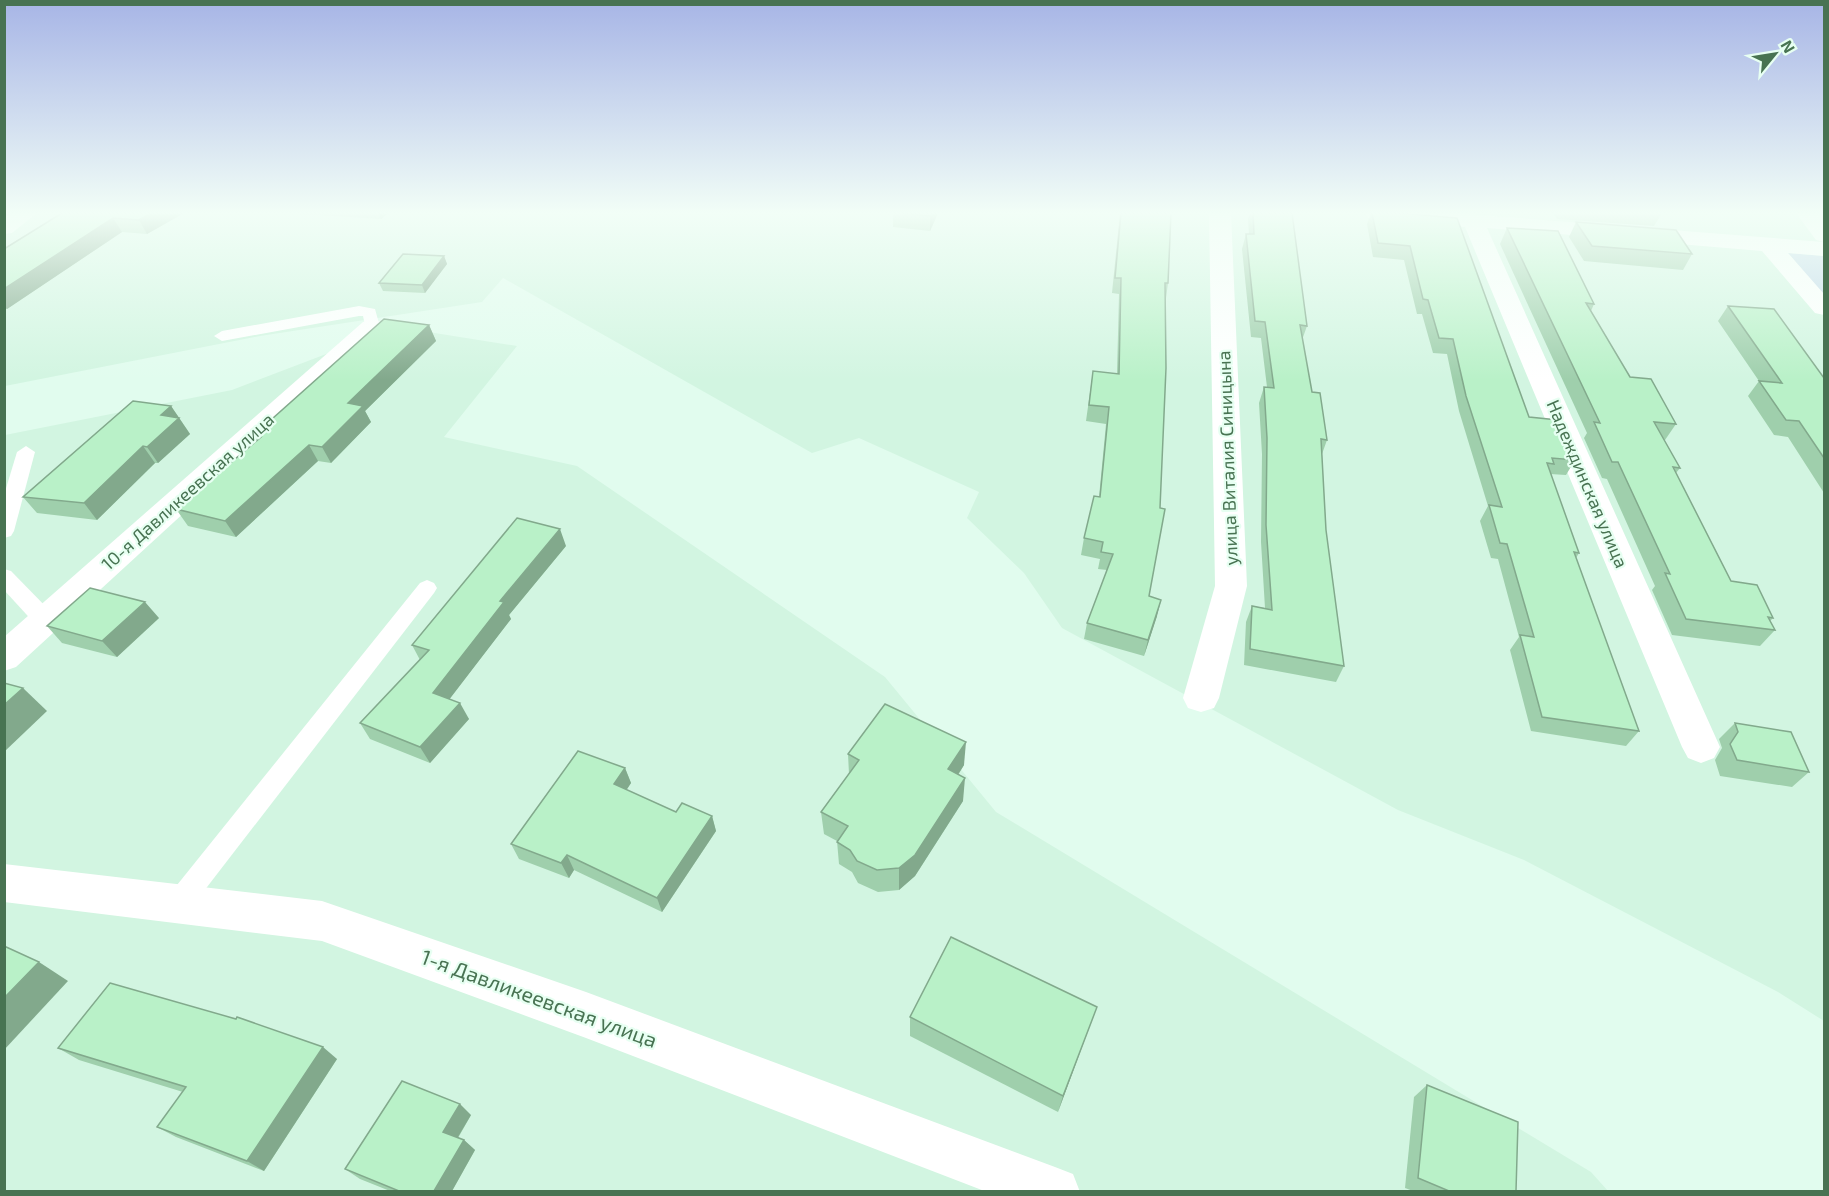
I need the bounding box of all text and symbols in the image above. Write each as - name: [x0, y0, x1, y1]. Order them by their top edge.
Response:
- north arrow: [1745, 24, 1805, 84]
- text: N: [1777, 36, 1800, 56]
- street label: улица Виталия Синицына: [1212, 350, 1242, 566]
- street label: Надеждинская улица: [1543, 396, 1633, 571]
- street label: 10-я Давликеевская улица: [97, 408, 278, 575]
- street label: 1-я Давликеевская улица: [418, 943, 661, 1053]

